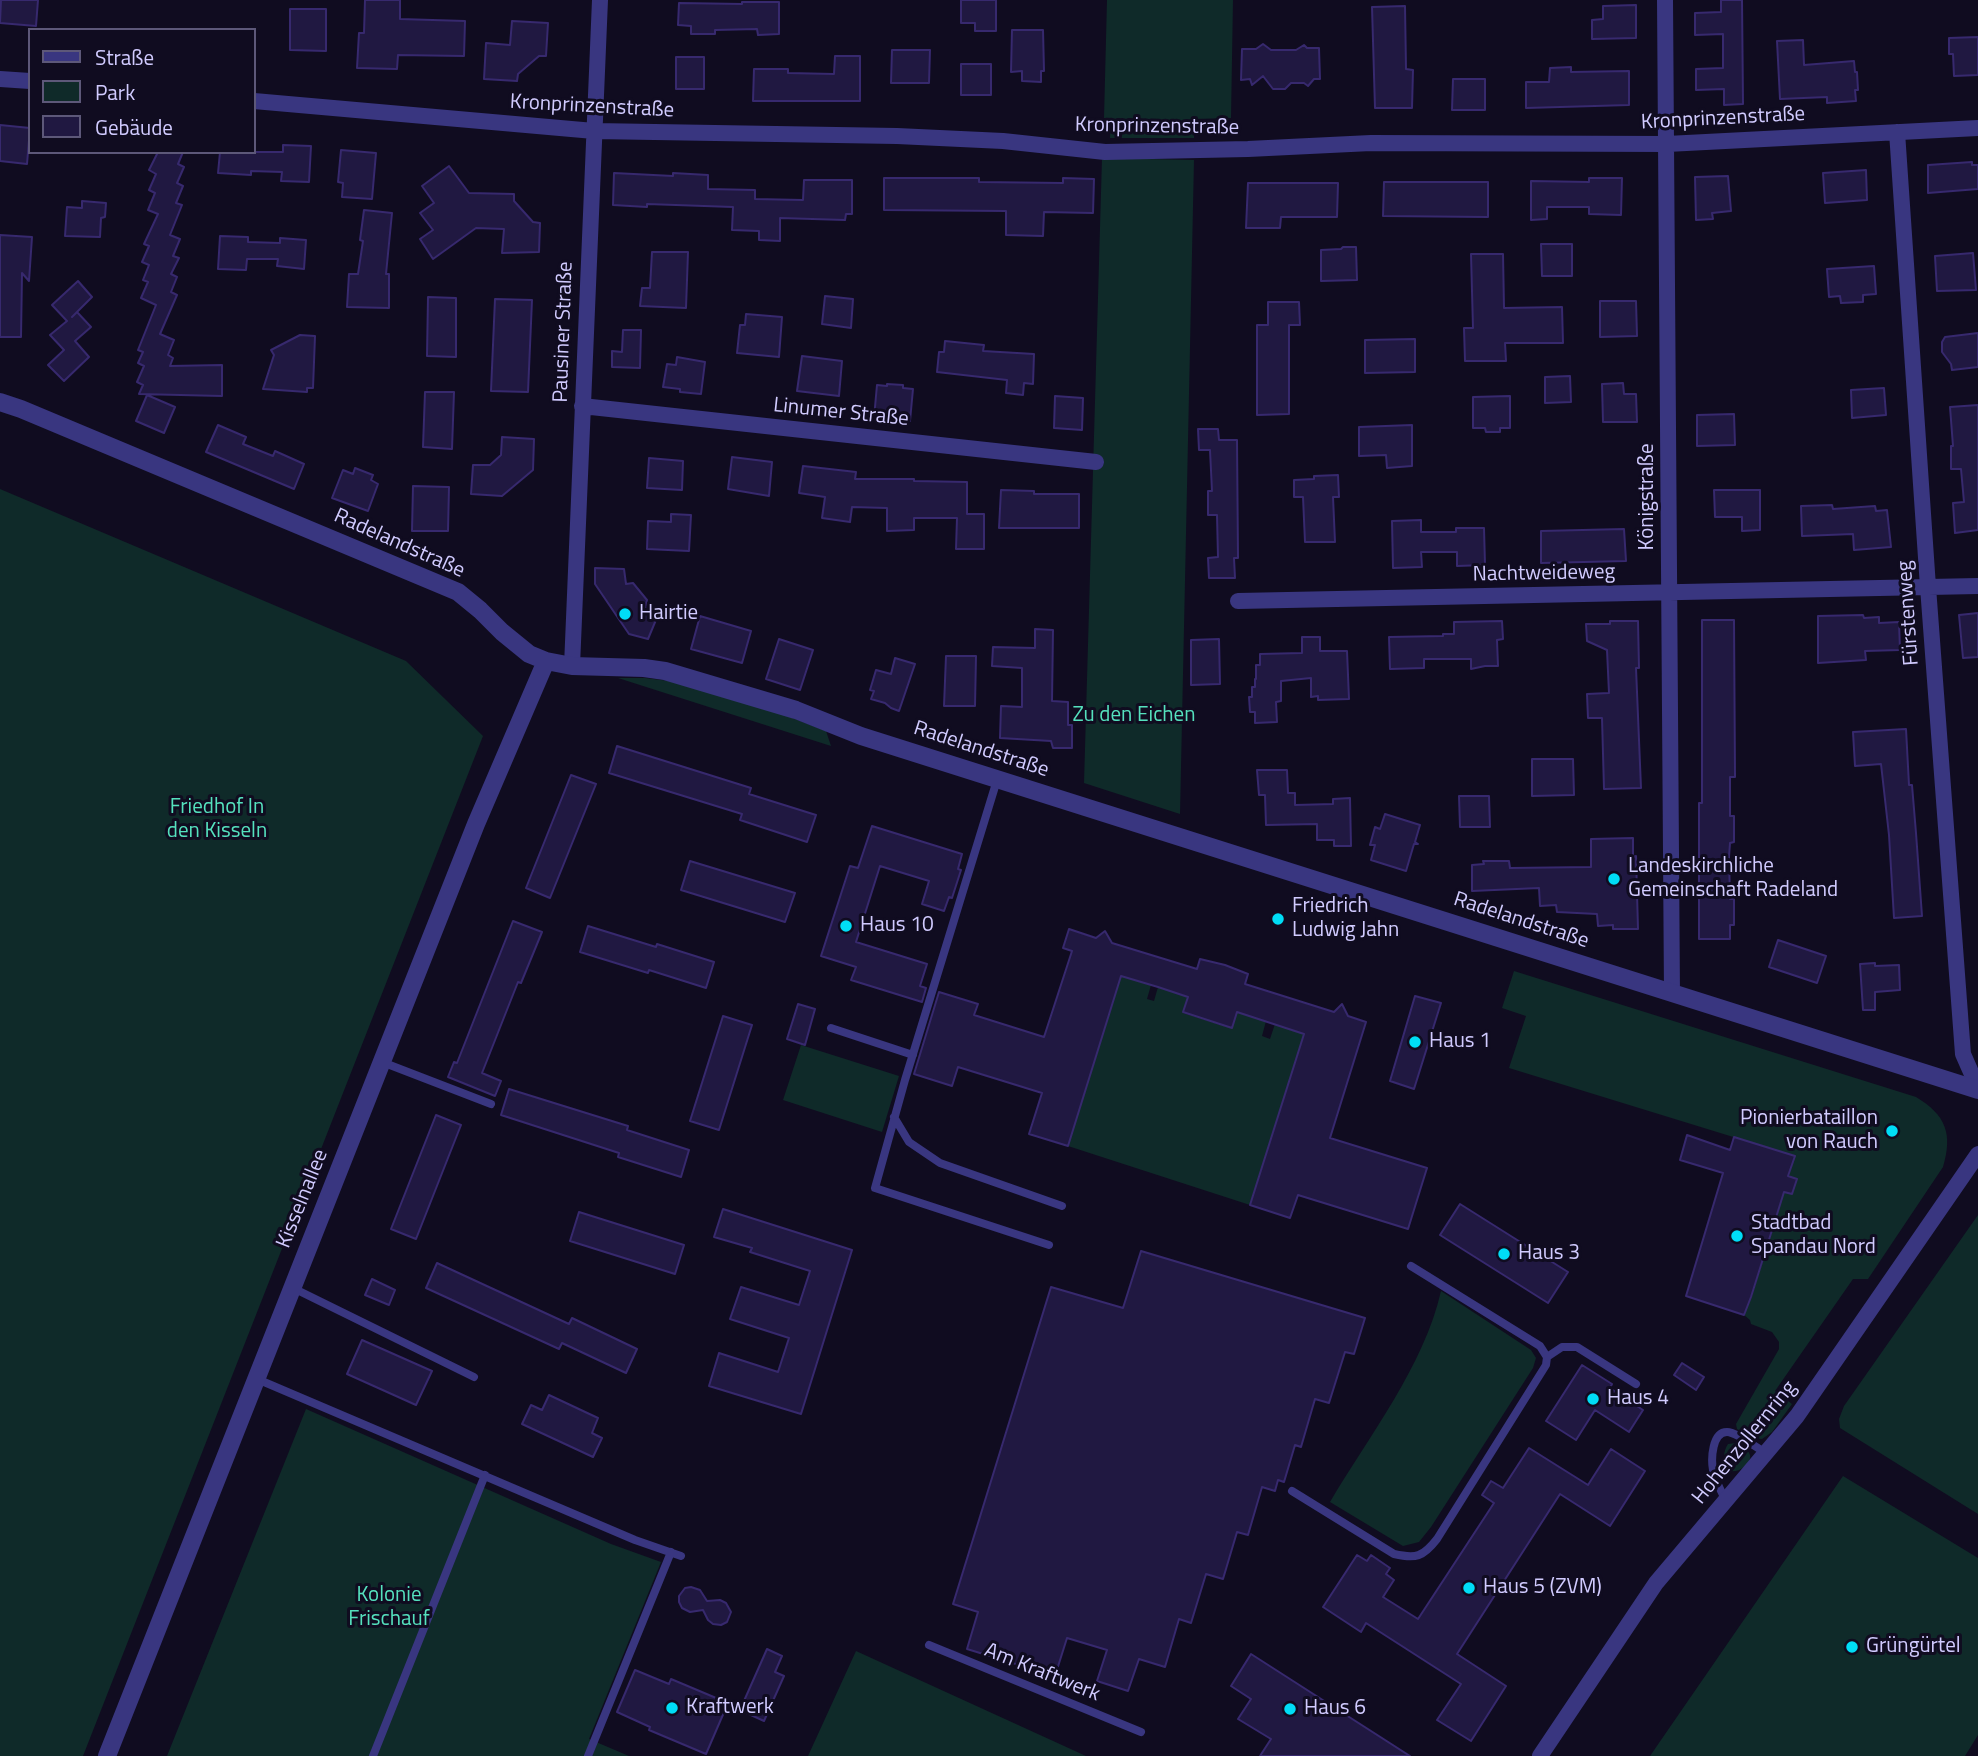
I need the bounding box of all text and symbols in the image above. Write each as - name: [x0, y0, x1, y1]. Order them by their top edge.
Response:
- legend: [28, 28, 256, 154]
- text: Straße: [95, 41, 154, 73]
- text: Park: [95, 76, 135, 108]
- street label: Kronprinzenstraße: [509, 90, 675, 124]
- street label: Kronprinzenstraße: [1640, 102, 1806, 136]
- text: Gebäude: [95, 111, 173, 143]
- street label: Kronprinzenstraße: [1075, 113, 1239, 141]
- street label: Pausiner Straße: [549, 261, 579, 403]
- street label: Linumer Straße: [772, 393, 910, 433]
- street label: Königstraße: [1635, 444, 1661, 550]
- street label: Radelandstraße: [330, 504, 468, 584]
- street label: Nachtweideweg: [1473, 560, 1615, 588]
- street label: Fürstenweg: [1893, 560, 1925, 666]
- place label: Hairtie: [639, 601, 698, 627]
- marker: Hairtie: [617, 606, 633, 622]
- park label: Zu den Eichen: [1073, 703, 1195, 729]
- street label: Radelandstraße: [910, 716, 1052, 784]
- park label: Friedhof In den Kisseln: [167, 795, 267, 845]
- place label: Landeskirchliche Gemeinschaft Radeland: [1628, 854, 1838, 904]
- marker: Landeskirchliche Gemeinschaft Radeland: [1606, 871, 1622, 887]
- street label: Radelandstraße: [1450, 887, 1592, 955]
- place label: Friedrich Ludwig Jahn: [1292, 894, 1399, 944]
- marker: Friedrich Ludwig Jahn: [1270, 911, 1286, 927]
- place label: Haus 10: [860, 913, 934, 939]
- marker: Haus 10: [838, 918, 854, 934]
- place label: Haus 1: [1429, 1029, 1491, 1055]
- marker: Haus 1: [1407, 1034, 1423, 1050]
- place label: Pionierbataillon von Rauch: [1740, 1106, 1878, 1156]
- marker: Pionierbataillon von Rauch: [1884, 1123, 1900, 1139]
- street label: Kisselnallee: [272, 1146, 334, 1252]
- place label: Stadtbad Spandau Nord: [1751, 1211, 1876, 1261]
- marker: Stadtbad Spandau Nord: [1729, 1228, 1745, 1244]
- place label: Haus 3: [1518, 1241, 1580, 1267]
- marker: Haus 3: [1496, 1246, 1512, 1262]
- street label: Hohenzollernring: [1687, 1376, 1803, 1510]
- place label: Haus 4: [1607, 1386, 1669, 1412]
- marker: Haus 4: [1585, 1391, 1601, 1407]
- place label: Haus 5 (ZVM): [1483, 1575, 1602, 1601]
- marker: Haus 5 (ZVM): [1461, 1580, 1477, 1596]
- park label: Kolonie Frischauf: [348, 1583, 430, 1633]
- place label: Grüngürtel: [1866, 1634, 1961, 1660]
- street label: Am Kraftwerk: [980, 1638, 1104, 1708]
- marker: Grüngürtel: [1844, 1639, 1860, 1655]
- place label: Kraftwerk: [686, 1695, 774, 1721]
- place label: Haus 6: [1304, 1696, 1366, 1722]
- marker: Kraftwerk: [664, 1700, 680, 1716]
- marker: Haus 6: [1282, 1701, 1298, 1717]

